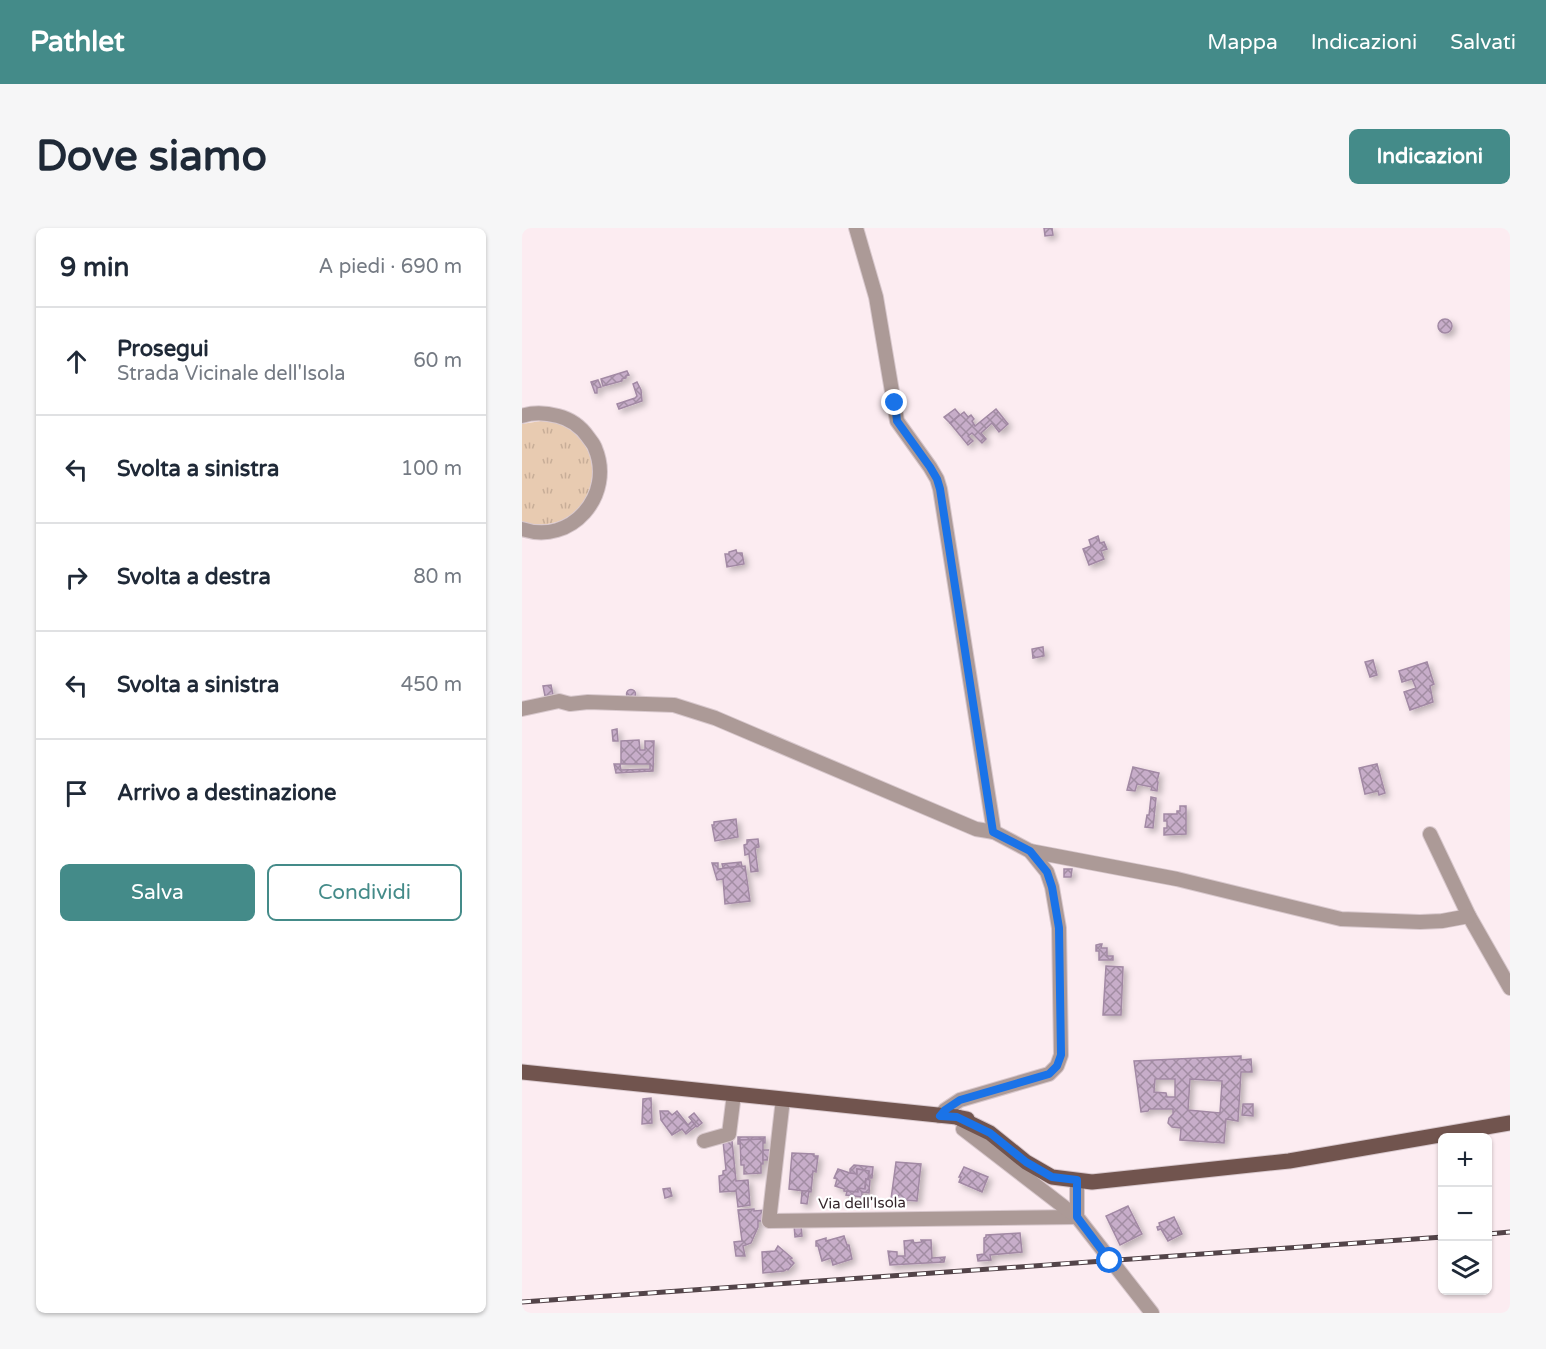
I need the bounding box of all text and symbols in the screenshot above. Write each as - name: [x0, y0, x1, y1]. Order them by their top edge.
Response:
- text: Pathlet: [30, 25, 125, 59]
- text: Mappa: [1207, 30, 1278, 55]
- text: Indicazioni: [1311, 30, 1417, 55]
- text: Salvati: [1450, 30, 1516, 55]
- button: Indicazioni: [1349, 129, 1510, 184]
- text: Dove siamo: [36, 131, 267, 182]
- text: 9 min: [60, 252, 129, 283]
- text: A piedi · 690 m: [319, 255, 462, 279]
- text: Prosegui: [117, 336, 209, 362]
- icon: ahead: [60, 345, 93, 378]
- text: 60 m: [413, 349, 462, 373]
- text: Strada Vicinale dell'Isola: [117, 362, 346, 386]
- route end: [881, 389, 907, 415]
- icon: left: [60, 453, 93, 486]
- text: Svolta a sinistra: [117, 456, 279, 482]
- text: 100 m: [401, 457, 462, 481]
- icon: right: [60, 561, 93, 594]
- text: Svolta a destra: [117, 564, 271, 590]
- text: 80 m: [413, 565, 462, 589]
- icon: left: [60, 669, 93, 702]
- text: Svolta a sinistra: [117, 672, 279, 698]
- text: 450 m: [401, 673, 462, 697]
- icon: arrive: [60, 777, 93, 810]
- text: Arrivo a destinazione: [117, 780, 336, 806]
- button: Salva: [60, 864, 255, 921]
- button: Condividi: [267, 864, 462, 921]
- map controls: [1438, 1133, 1492, 1295]
- button: +: [1438, 1133, 1492, 1187]
- button: −: [1438, 1187, 1492, 1241]
- street label: Via dell'Isola: [818, 1193, 906, 1213]
- button: layers: [1438, 1241, 1492, 1295]
- route start: [1096, 1247, 1122, 1273]

